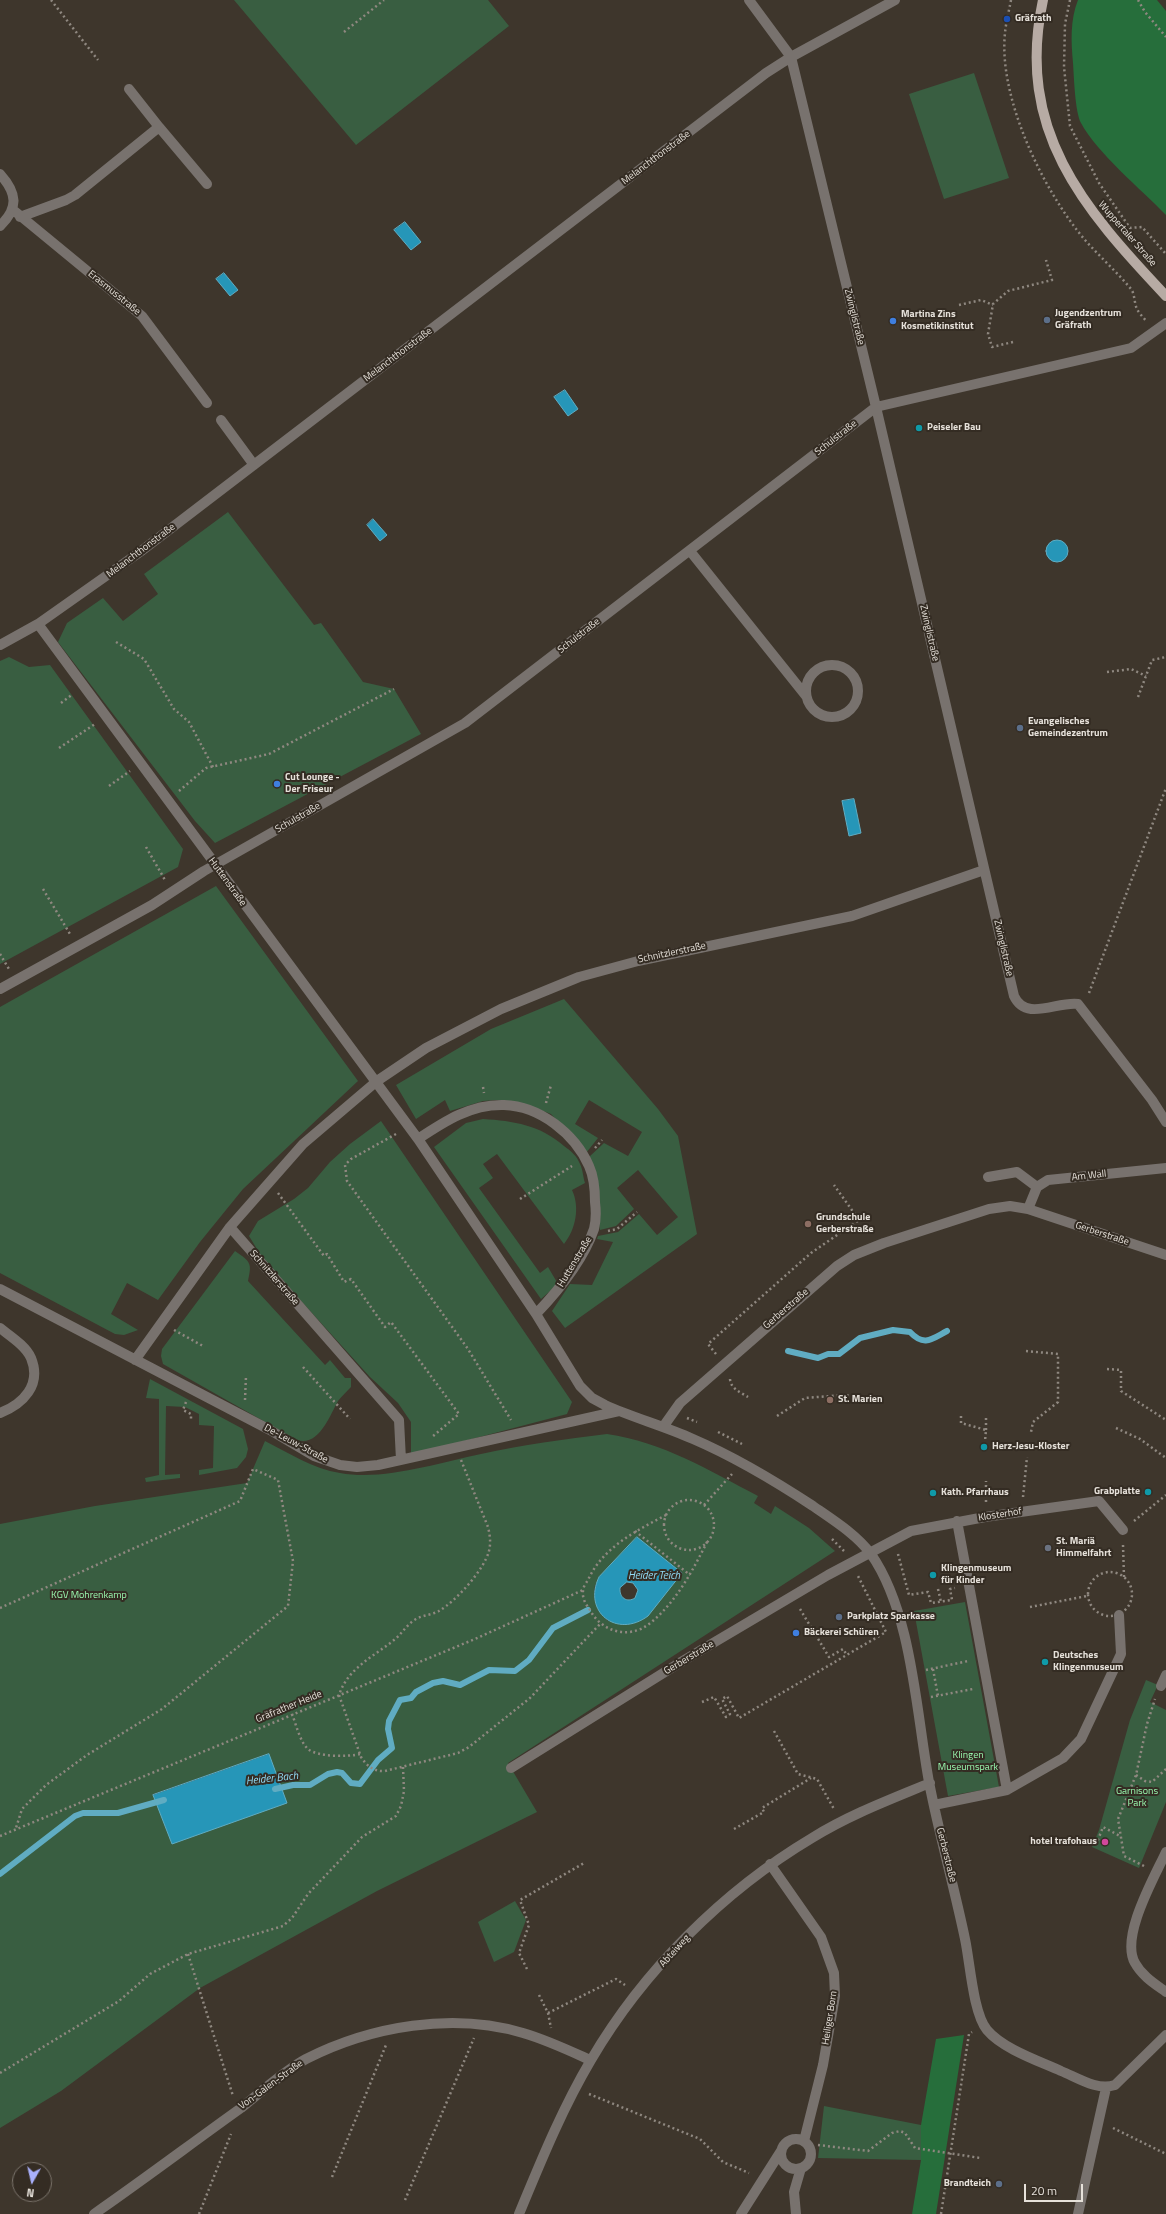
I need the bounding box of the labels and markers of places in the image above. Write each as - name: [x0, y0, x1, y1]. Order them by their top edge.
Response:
- place label: Gräfrath: [1015, 13, 1052, 25]
- marker: Gräfrath: [1002, 14, 1012, 24]
- place label: Jugendzentrum Gräfrath: [1055, 308, 1121, 332]
- place label: Martina Zins Kosmetikinstitut: [901, 309, 974, 332]
- marker: Jugendzentrum Gräfrath: [1042, 315, 1052, 325]
- marker: Martina Zins Kosmetikinstitut: [888, 316, 898, 326]
- place label: Peiseler Bau: [927, 422, 981, 434]
- marker: Peiseler Bau: [914, 423, 924, 433]
- place label: Evangelisches Gemeindezentrum: [1028, 716, 1108, 740]
- marker: Evangelisches Gemeindezentrum: [1015, 723, 1025, 733]
- place label: Cut Lounge - Der Friseur: [285, 772, 340, 796]
- marker: Cut Lounge - Der Friseur: [272, 779, 282, 789]
- place label: Grundschule Gerberstraße: [816, 1212, 874, 1236]
- marker: Grundschule Gerberstraße: [803, 1219, 813, 1229]
- place label: St. Marien: [838, 1394, 882, 1406]
- marker: St. Marien: [825, 1395, 835, 1405]
- place label: Herz-Jesu-Kloster: [992, 1441, 1069, 1453]
- marker: Herz-Jesu-Kloster: [979, 1442, 989, 1452]
- place label: Grabplatte: [1094, 1486, 1140, 1498]
- place label: Kath. Pfarrhaus: [941, 1487, 1009, 1499]
- marker: Grabplatte: [1143, 1487, 1153, 1497]
- marker: Kath. Pfarrhaus: [928, 1488, 938, 1498]
- place label: St. Mariä Himmelfahrt: [1056, 1536, 1111, 1560]
- marker: St. Mariä Himmelfahrt: [1043, 1543, 1053, 1553]
- place label: Klingenmuseum für Kinder: [941, 1563, 1011, 1586]
- marker: Klingenmuseum für Kinder: [928, 1570, 938, 1580]
- place label: Parkplatz Sparkasse: [847, 1611, 935, 1623]
- marker: Parkplatz Sparkasse: [834, 1612, 844, 1622]
- place label: Bäckerei Schüren: [804, 1627, 879, 1639]
- marker: Bäckerei Schüren: [791, 1628, 801, 1638]
- place label: Deutsches Klingenmuseum: [1053, 1650, 1123, 1674]
- marker: Deutsches Klingenmuseum: [1040, 1657, 1050, 1667]
- place label: hotel trafohaus: [1030, 1836, 1097, 1848]
- marker: hotel trafohaus: [1100, 1837, 1110, 1847]
- place label: Brandteich: [944, 2178, 991, 2190]
- marker: Brandteich: [994, 2179, 1004, 2189]

